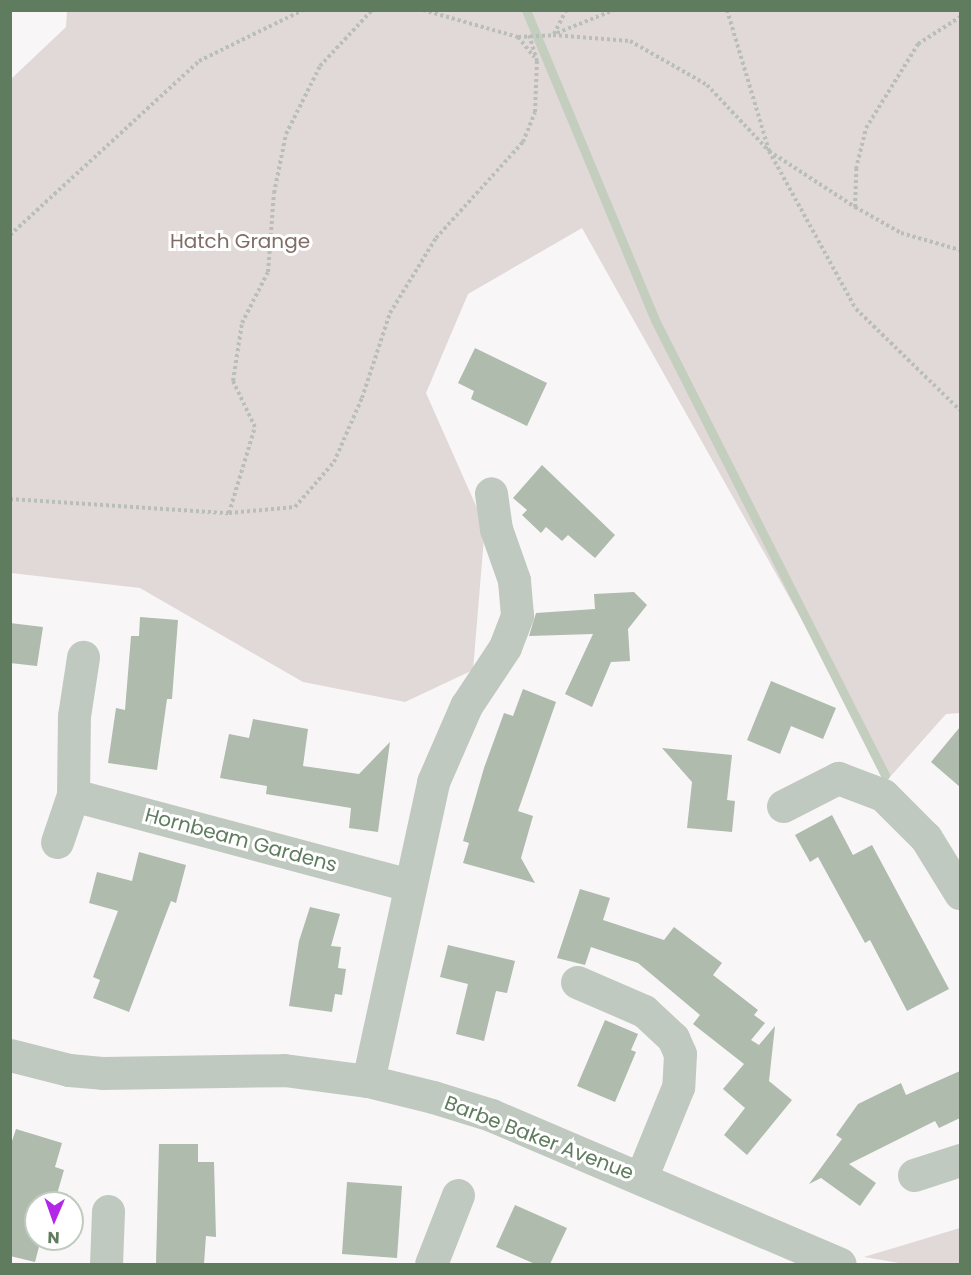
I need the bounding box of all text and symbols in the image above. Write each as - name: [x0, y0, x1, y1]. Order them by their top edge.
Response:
- park label: Hatch Grange: [170, 229, 310, 253]
- street label: Hornbeam Gardens: [142, 803, 340, 877]
- street label: Barbe Baker Avenue: [441, 1091, 637, 1185]
- north arrow: [24, 1191, 84, 1251]
- text: N: [47, 1226, 60, 1249]

